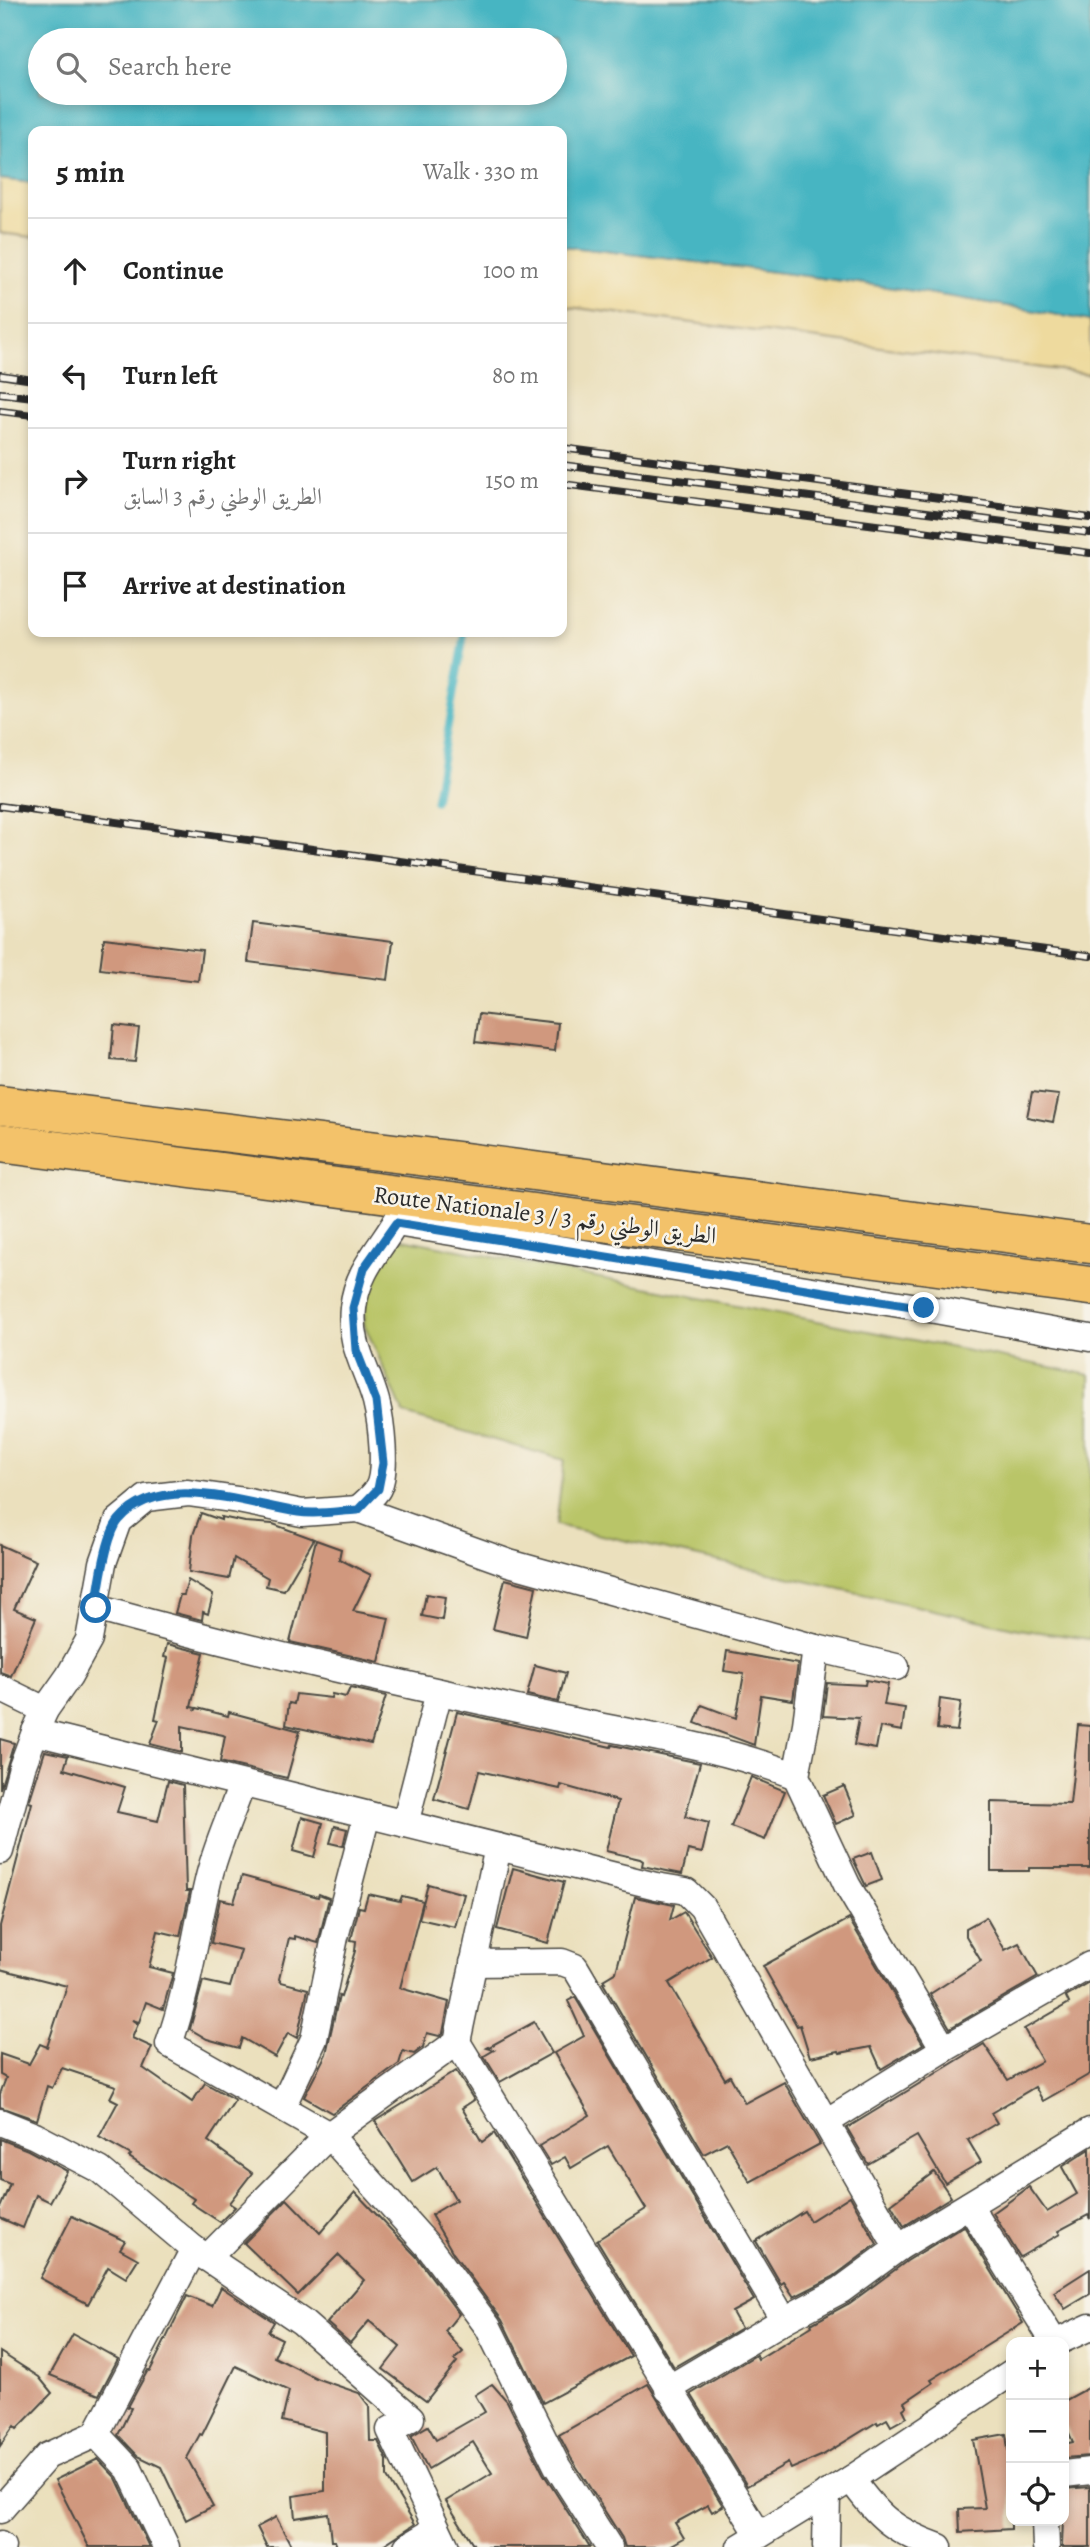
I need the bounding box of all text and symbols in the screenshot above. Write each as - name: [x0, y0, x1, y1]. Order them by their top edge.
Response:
- search box: [28, 28, 567, 105]
- icon: search: [52, 48, 90, 86]
- text: Search here: [108, 49, 232, 84]
- text: 5 min: [56, 152, 125, 192]
- text: Walk · 330 m: [423, 156, 539, 187]
- icon: ahead: [56, 252, 94, 290]
- text: Continue: [123, 253, 224, 288]
- text: 100 m: [483, 255, 539, 286]
- icon: left: [56, 357, 94, 395]
- text: Turn left: [123, 358, 218, 393]
- text: 80 m: [492, 360, 539, 391]
- text: Turn right: [123, 443, 236, 478]
- icon: right: [56, 462, 94, 500]
- text: 150 m: [485, 465, 539, 496]
- text: الطريق الوطني رقم 3 السابق: [123, 481, 322, 512]
- icon: arrive: [56, 567, 94, 605]
- text: Arrive at destination: [123, 568, 346, 603]
- street label: Route Nationale 3 / الطريق الوطني رقم 3: [371, 1178, 718, 1258]
- route end: [908, 1292, 939, 1323]
- route start: [80, 1592, 111, 1623]
- map controls: [1006, 2337, 1069, 2526]
- button: +: [1006, 2337, 1069, 2400]
- button: −: [1006, 2400, 1069, 2463]
- button: locate: [1006, 2463, 1069, 2526]

